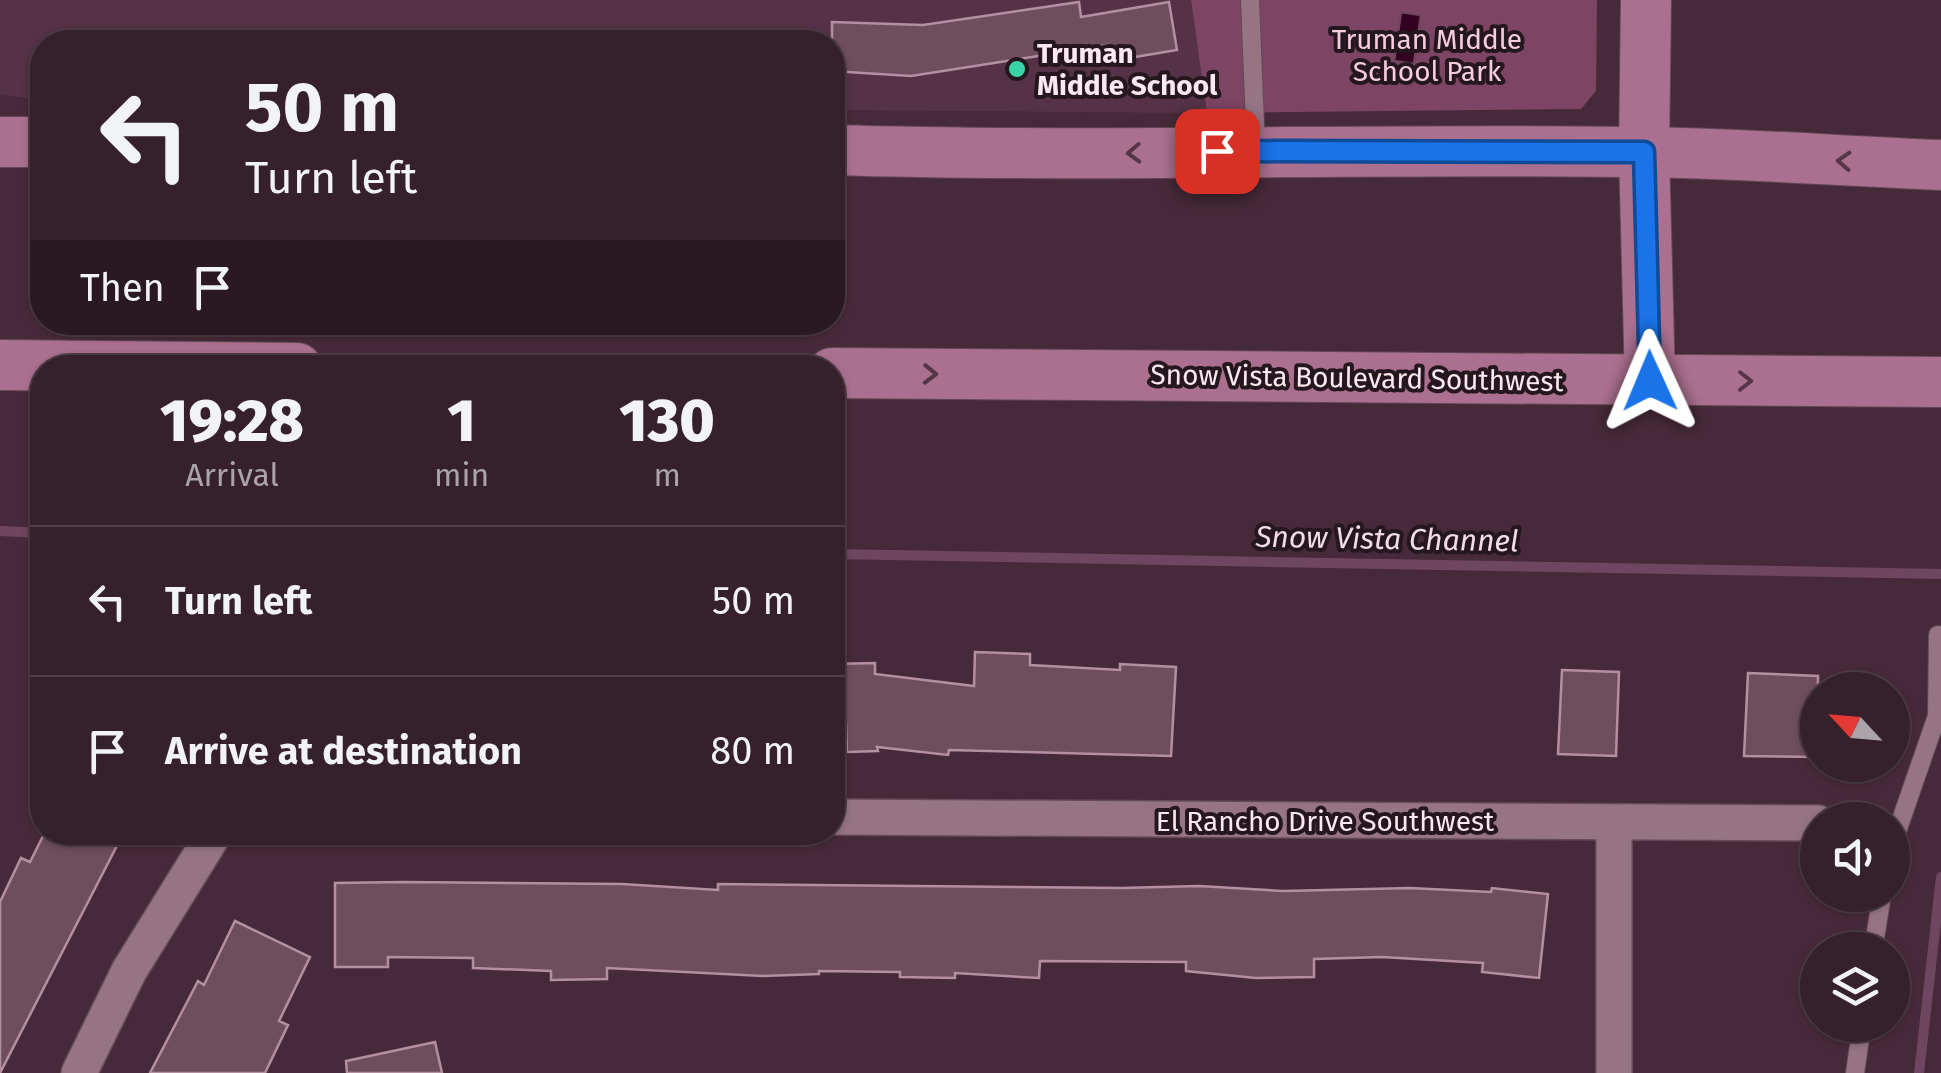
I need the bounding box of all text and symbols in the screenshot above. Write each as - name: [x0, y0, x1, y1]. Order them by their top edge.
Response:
- park label: Truman Middle School Park: [1332, 23, 1522, 88]
- place label: Truman Middle School: [1037, 37, 1218, 102]
- marker: Truman Middle School: [1006, 58, 1028, 80]
- text: 50 m: [245, 66, 399, 150]
- icon: left: [80, 70, 210, 200]
- pin: [1175, 109, 1260, 194]
- icon: arrive: [1190, 124, 1245, 179]
- one-way arrow: [1125, 143, 1141, 164]
- text: Turn left: [245, 151, 417, 205]
- one-way arrow: [1835, 151, 1851, 172]
- icon: arrive: [185, 260, 240, 315]
- text: Then: [80, 265, 165, 311]
- position arrow: [1598, 329, 1702, 433]
- street label: Snow Vista Boulevard Southwest: [1150, 358, 1565, 398]
- one-way arrow: [922, 363, 938, 385]
- one-way arrow: [1738, 370, 1753, 392]
- text: 19:28: [160, 385, 304, 457]
- text: 1: [447, 385, 476, 457]
- text: 130: [619, 385, 715, 457]
- text: Arrival: [185, 456, 279, 494]
- text: min: [434, 456, 489, 494]
- text: m: [653, 456, 681, 494]
- water label: Snow Vista Channel: [1254, 519, 1519, 559]
- icon: left: [80, 574, 135, 629]
- text: Turn left: [165, 578, 312, 624]
- text: 50 m: [712, 578, 795, 624]
- north arrow: [1800, 672, 1910, 782]
- map controls: [1800, 672, 1910, 1042]
- icon: arrive: [80, 724, 135, 779]
- text: Arrive at destination: [165, 728, 522, 774]
- text: 80 m: [710, 728, 795, 774]
- button: sound: [1800, 802, 1910, 912]
- street label: El Rancho Drive Southwest: [1156, 805, 1495, 838]
- button: layers: [1800, 932, 1910, 1042]

